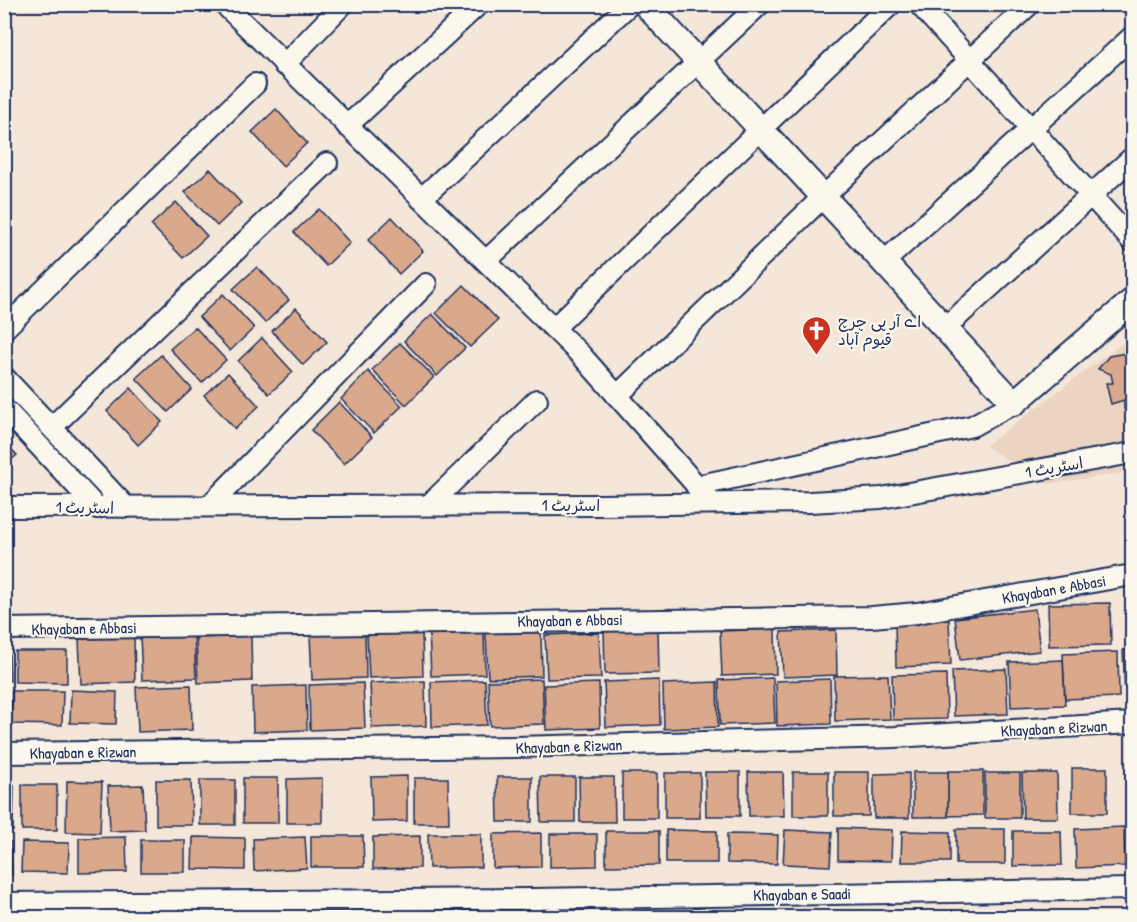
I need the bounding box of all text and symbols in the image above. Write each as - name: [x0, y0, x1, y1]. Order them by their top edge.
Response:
- place label: اے آر پی چرچ قیوم آباد: [838, 310, 921, 352]
- church icon: اے آر پی چرچ قیوم آباد: [801, 314, 833, 356]
- street label: اسٹریٹ 1: [1023, 451, 1085, 483]
- street label: اسٹریٹ 1: [542, 494, 600, 516]
- street label: اسٹریٹ 1: [56, 495, 114, 519]
- street label: Khayaban e Abbasi: [1000, 569, 1108, 609]
- street label: Khayaban e Abbasi: [517, 608, 623, 632]
- street label: Khayaban e Abbasi: [31, 616, 137, 640]
- street label: Khayaban e Rizwan: [1000, 714, 1108, 742]
- street label: Khayaban e Rizwan: [515, 733, 623, 759]
- street label: Khayaban e Rizwan: [29, 740, 137, 764]
- street label: Khayaban e Saadi: [753, 882, 851, 906]

